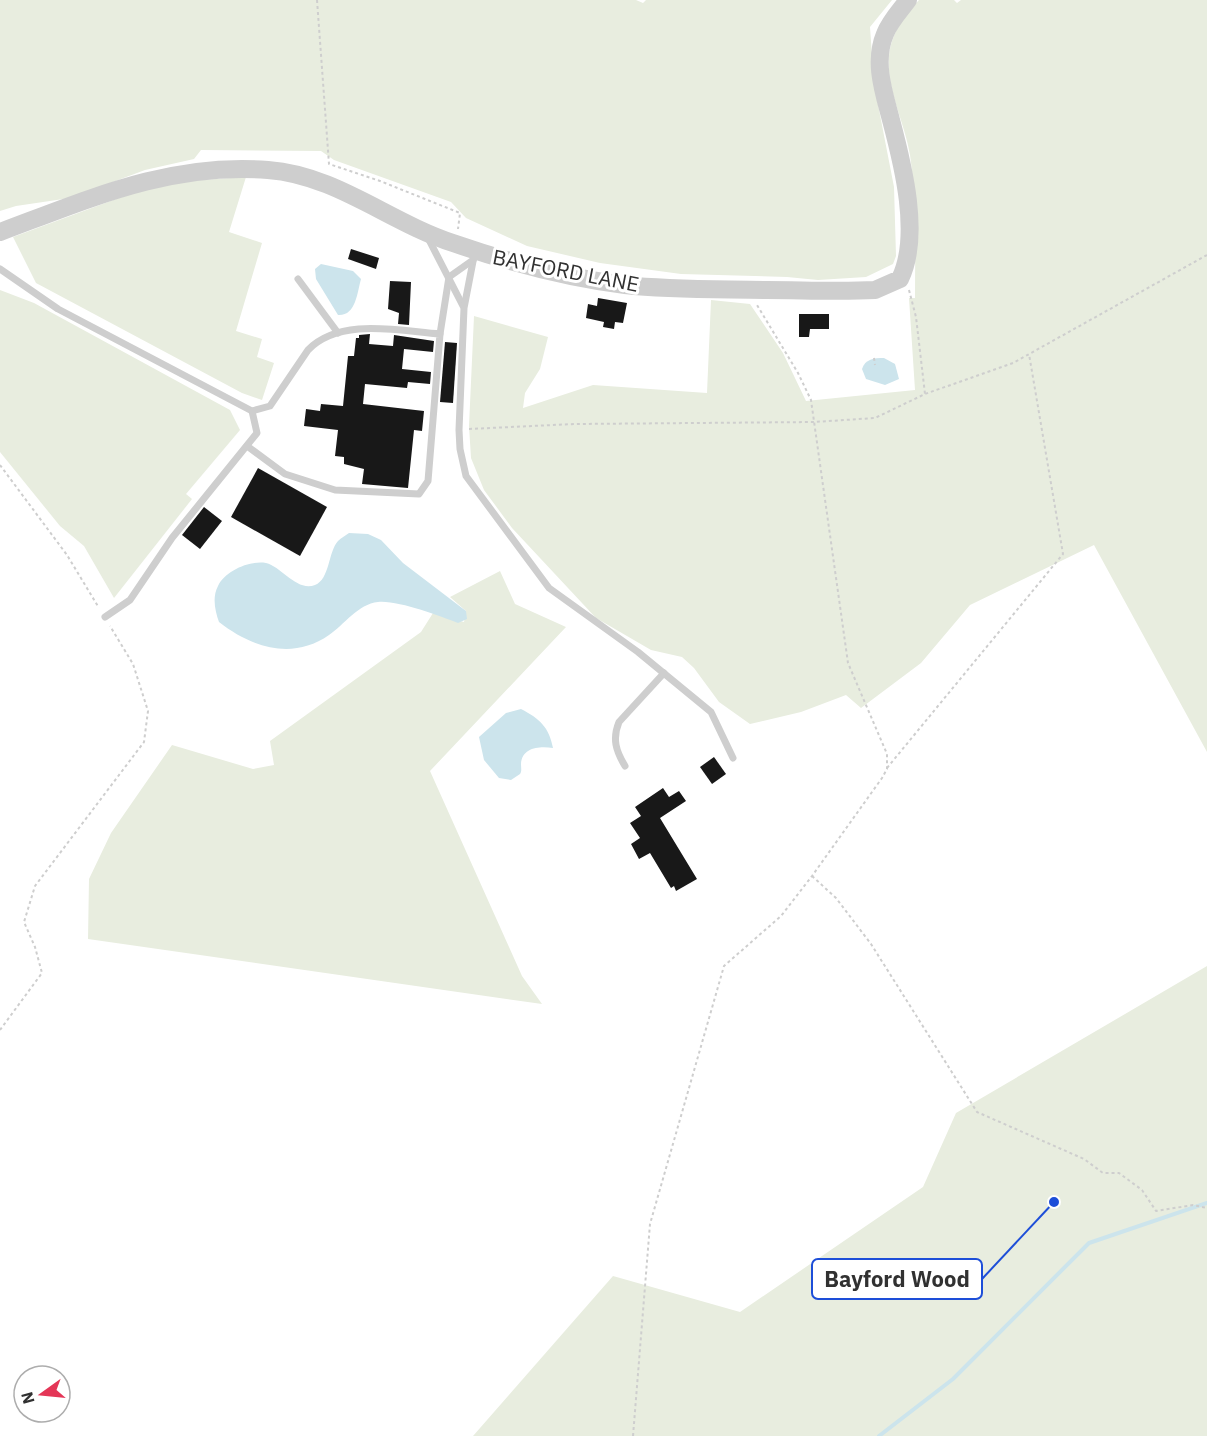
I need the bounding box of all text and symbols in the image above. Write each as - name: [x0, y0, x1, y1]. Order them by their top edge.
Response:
- street label: BAYFORD LANE: [490, 242, 642, 298]
- callout: Bayford Wood: [812, 1259, 982, 1299]
- text: Bayford Wood: [824, 1264, 970, 1293]
- north arrow: [12, 1364, 72, 1424]
- text: N: [16, 1390, 39, 1406]

